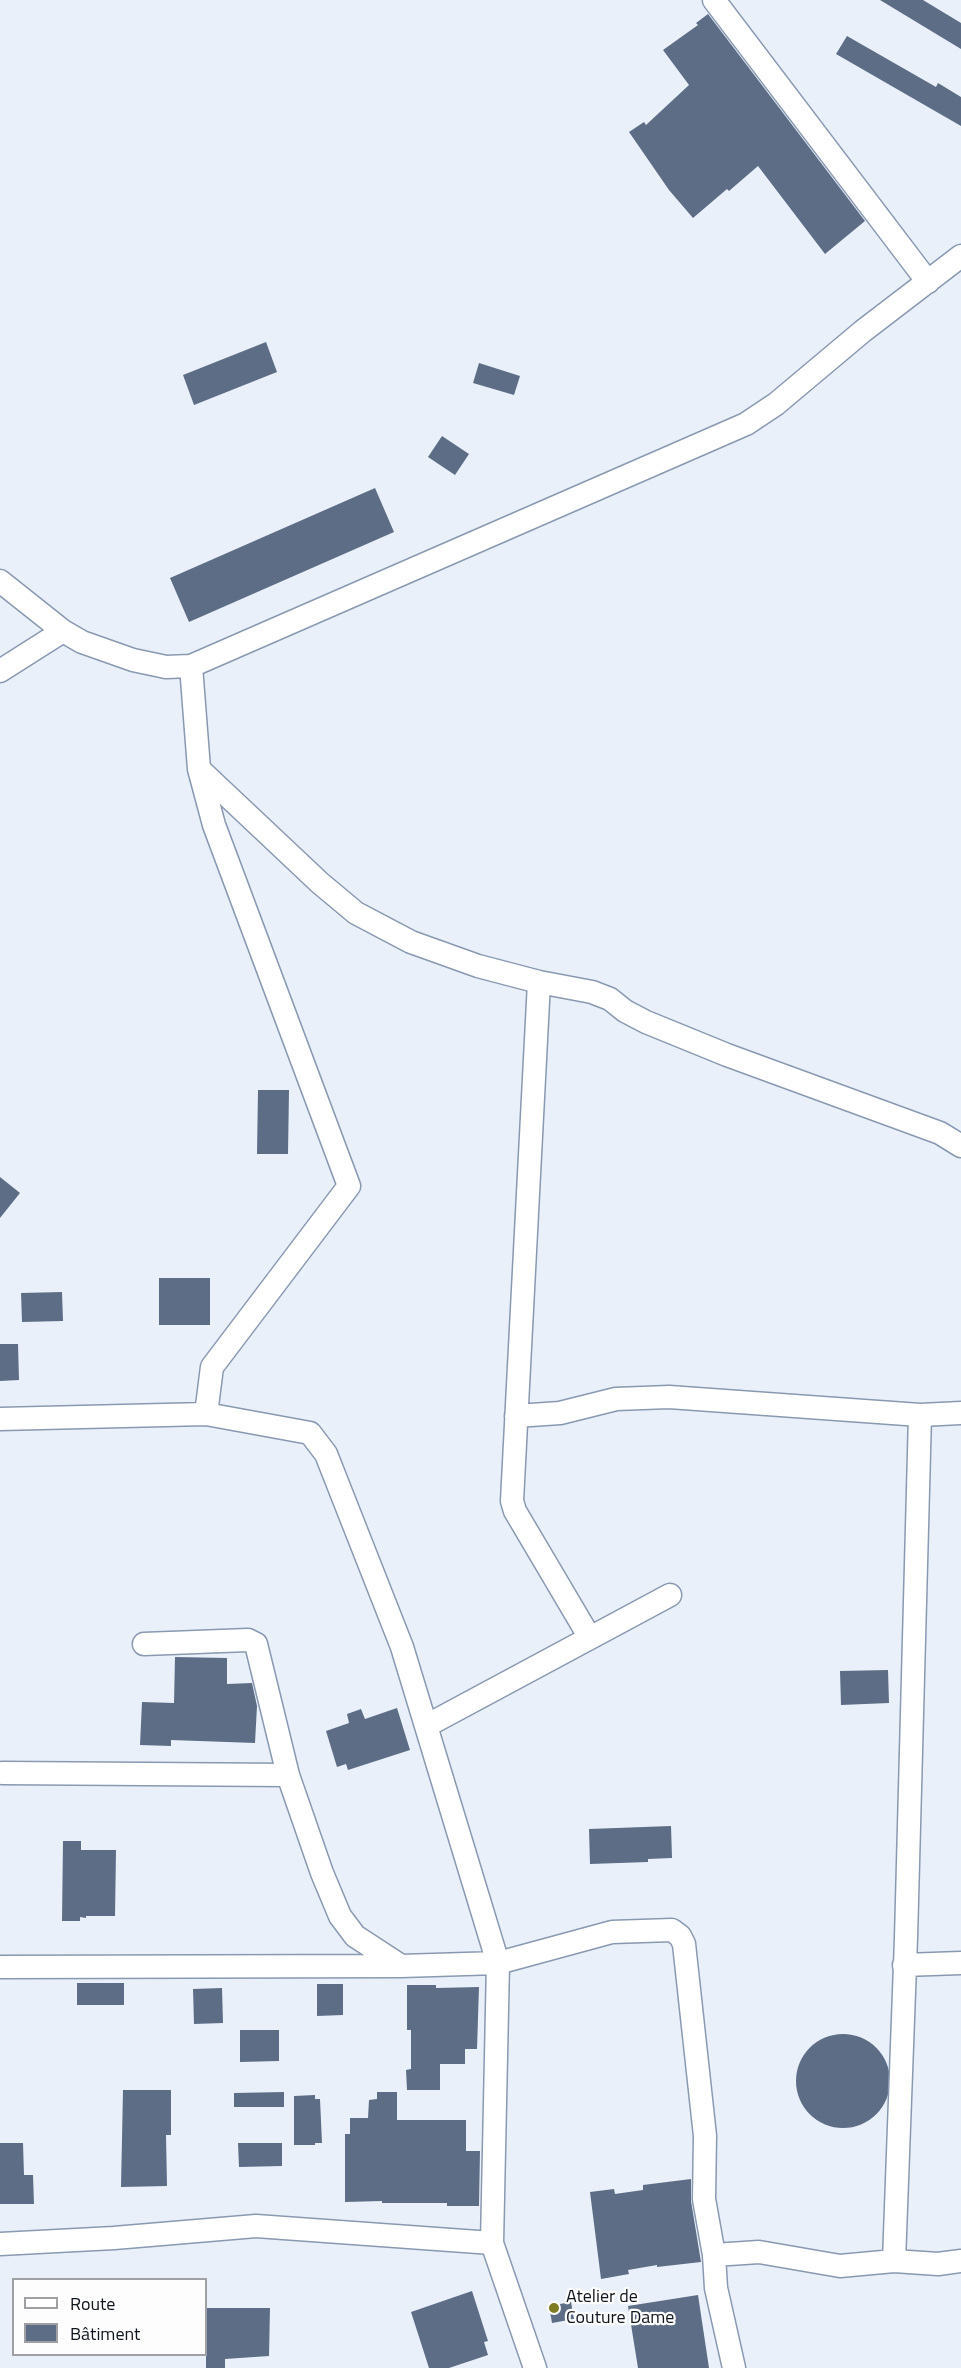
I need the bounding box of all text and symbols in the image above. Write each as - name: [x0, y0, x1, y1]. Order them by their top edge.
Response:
- legend: [12, 2278, 207, 2356]
- place label: Atelier de Couture Dame: [566, 2287, 674, 2330]
- text: Route: [70, 2290, 115, 2317]
- marker: Atelier de Couture Dame: [547, 2301, 561, 2315]
- text: Bâtiment: [70, 2320, 140, 2347]

